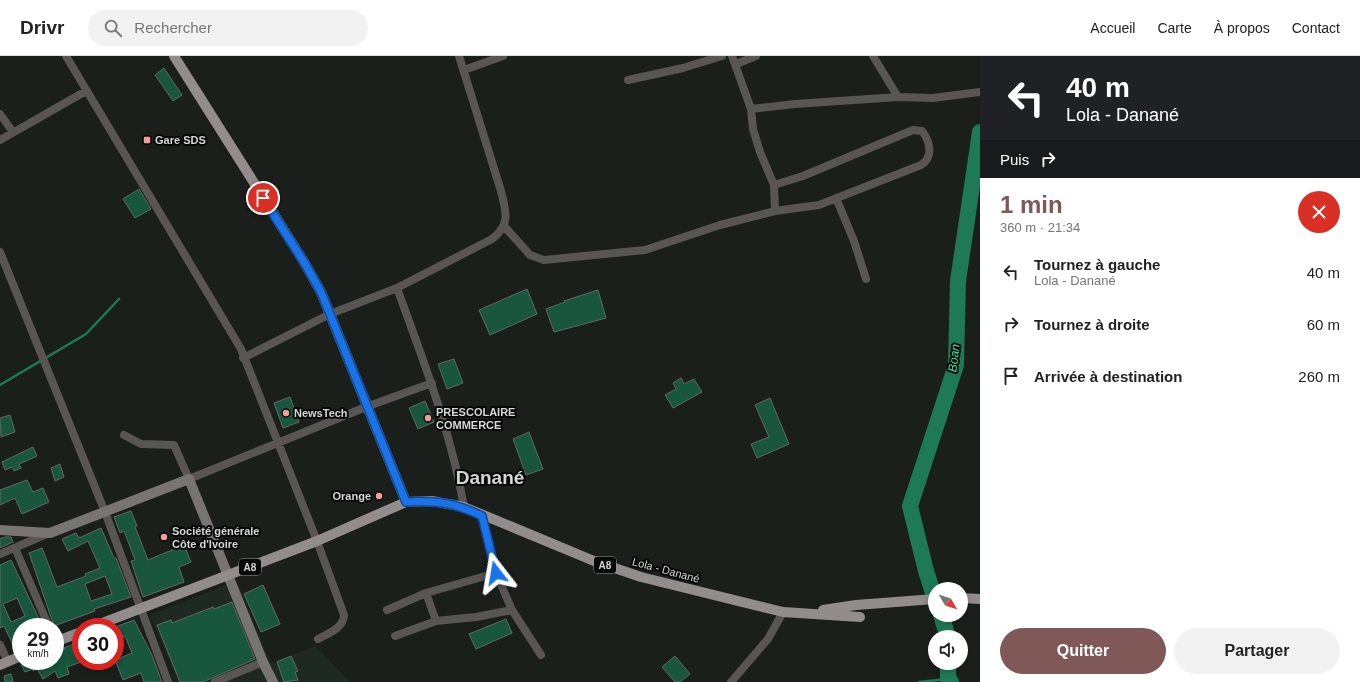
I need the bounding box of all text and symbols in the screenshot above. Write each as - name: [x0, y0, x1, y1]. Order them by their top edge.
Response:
- search box: [88, 10, 368, 46]
- text: Drivr: [20, 17, 64, 38]
- icon: search: [102, 17, 124, 39]
- text: Rechercher: [134, 19, 212, 36]
- text: Accueil: [1090, 20, 1135, 36]
- text: Carte: [1157, 20, 1192, 36]
- text: À propos: [1214, 20, 1270, 36]
- text: Contact: [1292, 20, 1340, 36]
- icon: left: [1000, 72, 1052, 124]
- text: 40 m: [1066, 72, 1130, 103]
- text: Lola - Danané: [1066, 105, 1179, 125]
- place label: Gare SDS: [155, 134, 206, 146]
- marker: Gare SDS: [142, 135, 152, 145]
- icon: right: [1037, 148, 1059, 170]
- text: Puis: [1000, 151, 1029, 168]
- pin: [246, 181, 280, 215]
- icon: arrive: [252, 187, 274, 209]
- text: 1 min: [1000, 191, 1063, 218]
- button: close: [1298, 191, 1340, 233]
- text: 360 m · 21:34: [1000, 220, 1080, 235]
- text: Tournez à gauche: [1034, 256, 1160, 273]
- icon: left: [1000, 261, 1022, 283]
- text: 40 m: [1307, 264, 1340, 281]
- text: Lola - Danané: [1034, 273, 1116, 288]
- icon: right: [1000, 313, 1022, 335]
- text: Tournez à droite: [1034, 316, 1150, 333]
- text: 60 m: [1307, 316, 1340, 333]
- water label: Boan: [945, 343, 963, 373]
- icon: arrive: [1000, 365, 1022, 387]
- text: Arrivée à destination: [1034, 368, 1182, 385]
- text: 260 m: [1298, 368, 1340, 385]
- place label: PRESCOLAIRE COMMERCE: [436, 406, 515, 431]
- place label: NewsTech: [294, 407, 348, 419]
- marker: NewsTech: [281, 408, 291, 418]
- marker: PRESCOLAIRE COMMERCE: [423, 413, 433, 423]
- district label: Danané: [456, 467, 524, 488]
- place label: Orange: [332, 490, 371, 502]
- marker: Orange: [374, 491, 384, 501]
- place label: Société générale Côte d'Ivoire: [172, 525, 259, 550]
- marker: Société générale Côte d'Ivoire: [159, 532, 169, 542]
- position arrow: [475, 552, 517, 594]
- street label: Lola - Danané: [631, 555, 701, 585]
- road number: A8: [594, 557, 616, 573]
- road number: A8: [239, 559, 261, 575]
- north arrow: [928, 582, 968, 622]
- map controls: [928, 582, 968, 670]
- speed limit sign: 30: [72, 618, 124, 670]
- text: 29: [27, 628, 49, 650]
- button: Quitter: [1000, 628, 1166, 674]
- button: Partager: [1174, 628, 1340, 674]
- button: sound: [928, 630, 968, 670]
- text: km/h: [27, 648, 49, 659]

